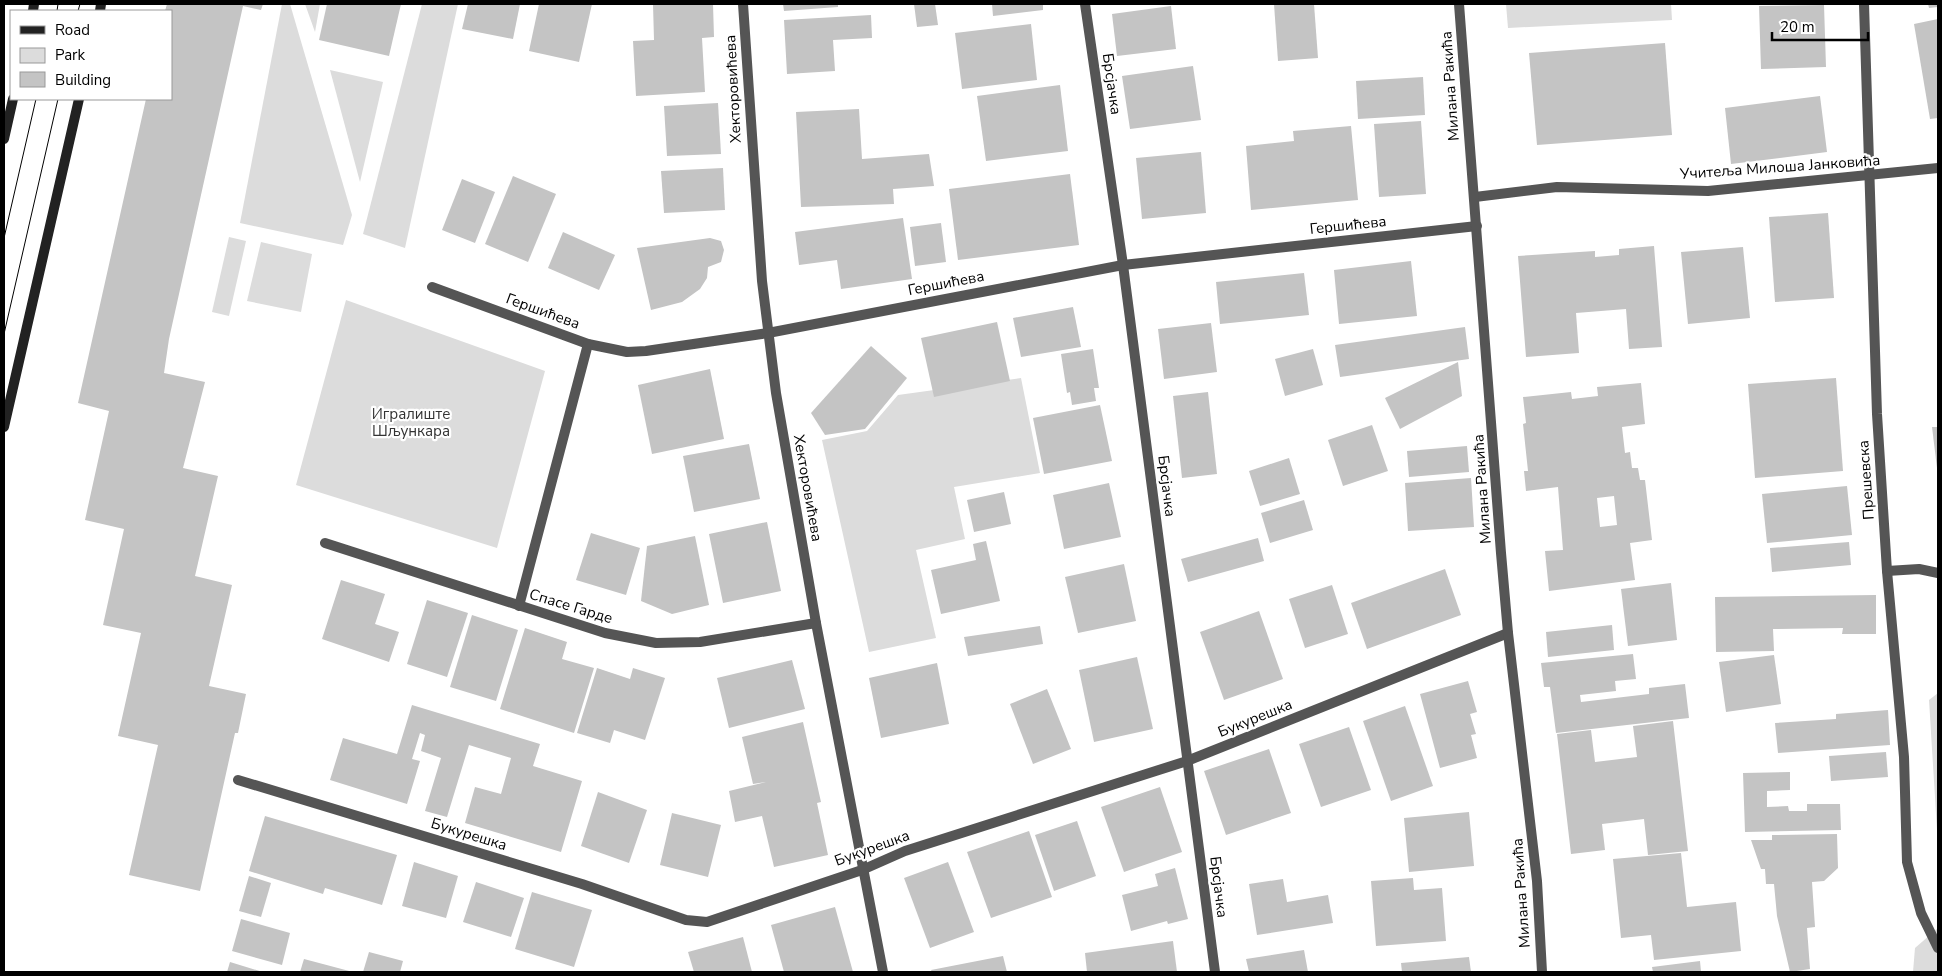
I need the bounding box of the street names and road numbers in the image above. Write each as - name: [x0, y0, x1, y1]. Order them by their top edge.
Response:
- street label: Милана Ракића: [1436, 31, 1464, 141]
- street label: Хекторовићева: [720, 34, 746, 144]
- street label: Брсјачка: [1098, 52, 1126, 116]
- street label: Учитеља Милоша Јанковића: [1678, 150, 1881, 184]
- street label: Гершићева: [1309, 211, 1387, 239]
- street label: Гершићева: [906, 266, 986, 300]
- street label: Гершићева: [503, 288, 583, 334]
- street label: Хекторовићева: [789, 433, 827, 543]
- street label: Милана Ракића: [1468, 434, 1496, 544]
- street label: Прешевска: [1853, 440, 1879, 520]
- street label: Брсјачка: [1153, 454, 1181, 518]
- street label: Спасе Гарде: [527, 584, 615, 628]
- street label: Букурешка: [1215, 694, 1295, 742]
- street label: Букурешка: [429, 813, 509, 855]
- street label: Букурешка: [832, 825, 912, 871]
- street label: Милана Ракића: [1507, 838, 1535, 948]
- street label: Брсјачка: [1205, 855, 1233, 919]

